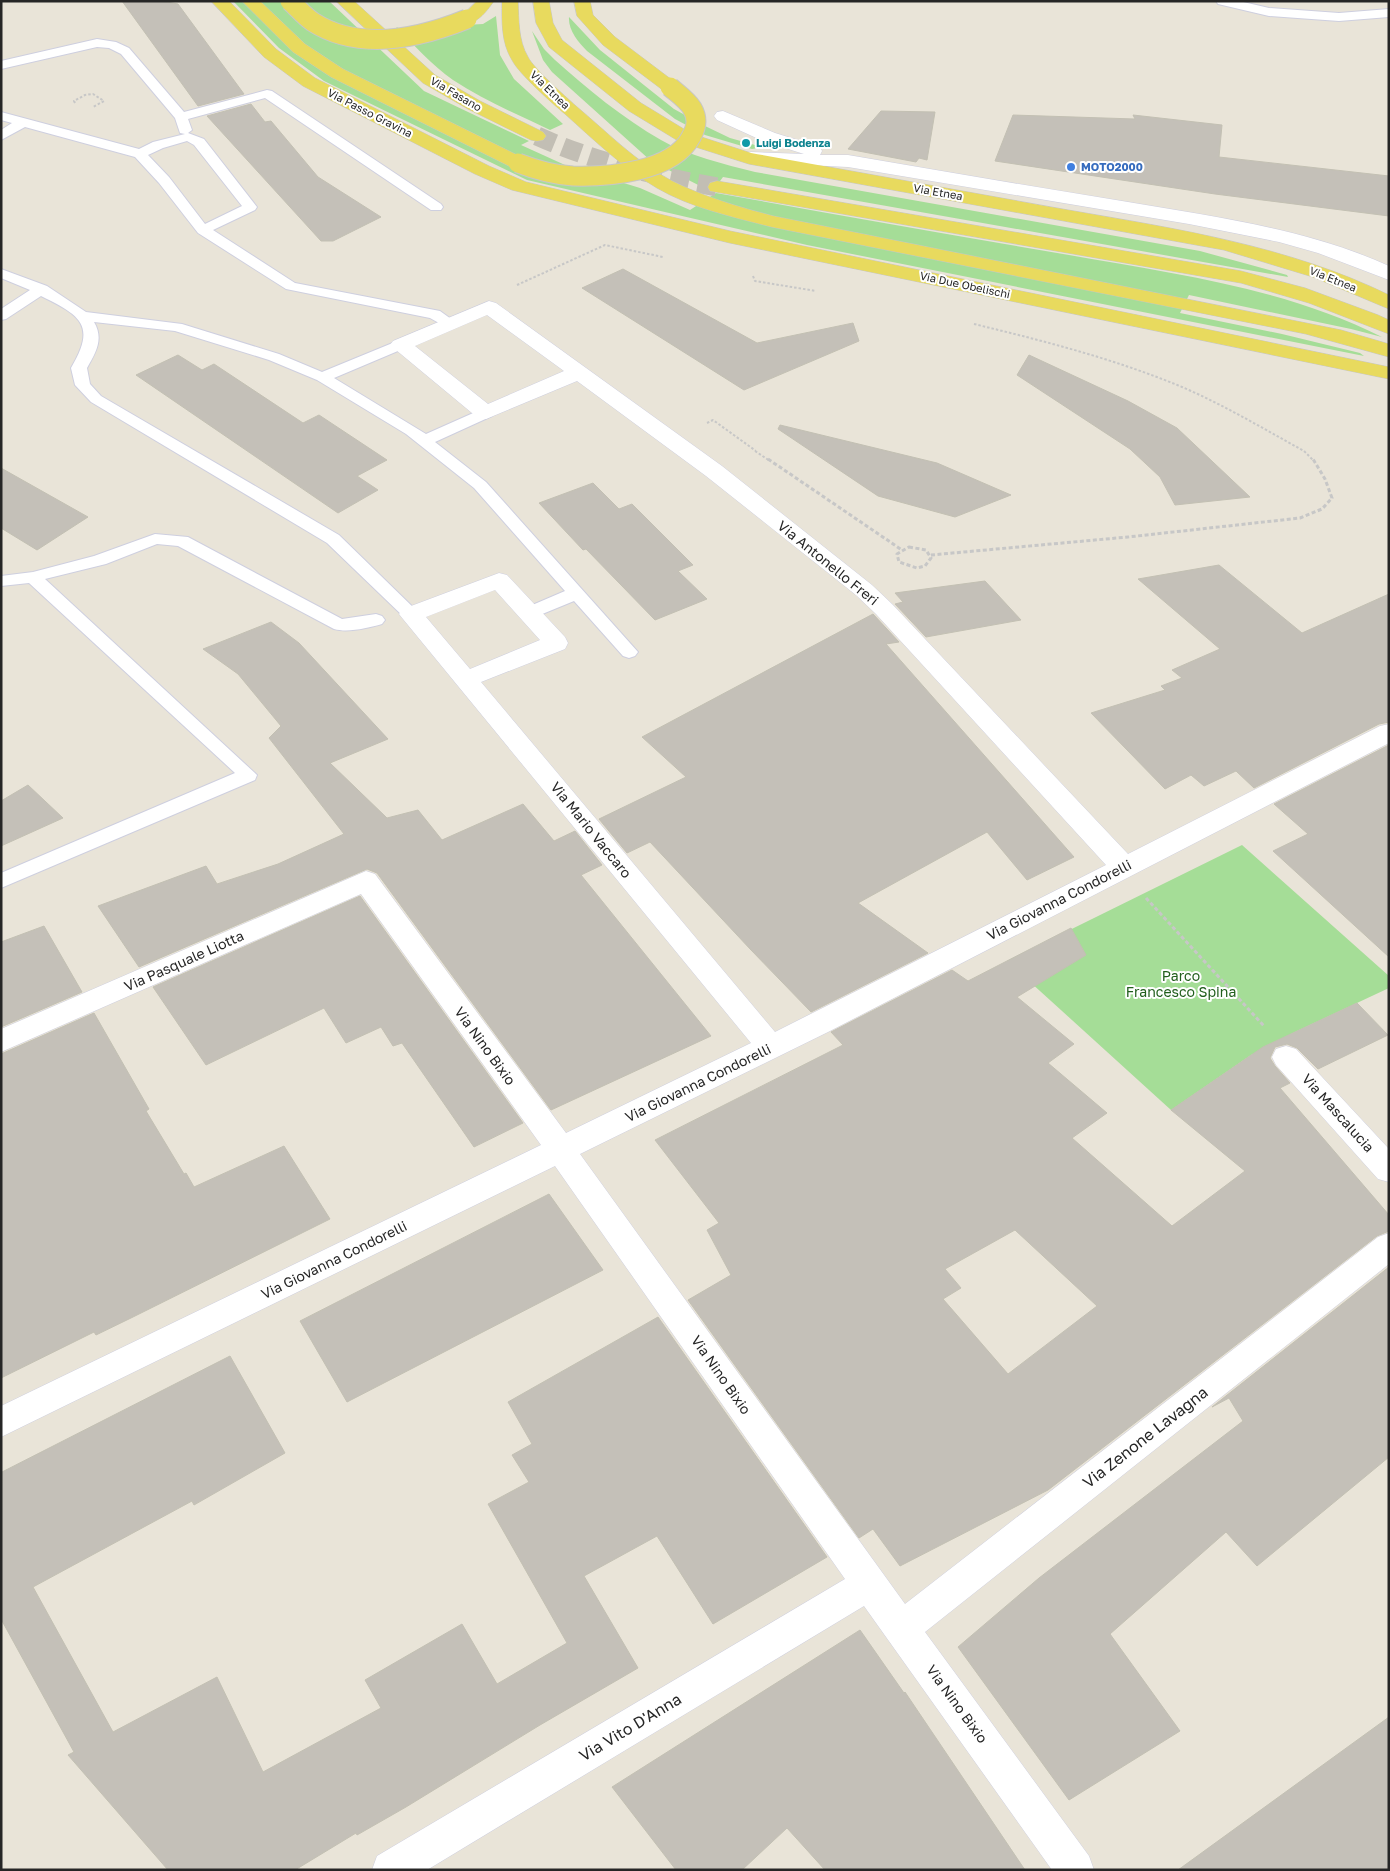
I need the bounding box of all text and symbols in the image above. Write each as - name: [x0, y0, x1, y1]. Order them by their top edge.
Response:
- street label: Via Etnea: [528, 68, 573, 112]
- street label: Via Fasano: [428, 74, 485, 114]
- street label: Via Passo Gravina: [326, 86, 415, 140]
- place label: Luigi Bodenza: [756, 136, 831, 149]
- marker: Luigi Bodenza: [740, 137, 752, 149]
- place label: MOTO2000: [1081, 160, 1143, 173]
- marker: MOTO2000: [1065, 161, 1077, 173]
- street label: Via Etnea: [912, 181, 964, 202]
- street label: Via Etnea: [1308, 263, 1359, 294]
- street label: Via Due Obelischi: [919, 269, 1012, 300]
- street label: Via Antonello Freri: [774, 517, 882, 608]
- street label: Via Mario Vaccaro: [547, 778, 635, 881]
- street label: Via Giovanna Condorelli: [984, 856, 1134, 943]
- street label: Via Pasquale Liotta: [121, 927, 246, 995]
- park label: Parco Francesco Spina: [1126, 967, 1236, 1000]
- street label: Via Nino Bixio: [451, 1003, 519, 1088]
- street label: Via Giovanna Condorelli: [622, 1040, 773, 1125]
- street label: Via Mascalucia: [1299, 1070, 1378, 1155]
- street label: Via Giovanna Condorelli: [258, 1217, 409, 1302]
- street label: Via Nino Bixio: [688, 1332, 755, 1417]
- street label: Via Zenone Lavagna: [1078, 1382, 1212, 1492]
- street label: Via Nino Bixio: [923, 1661, 991, 1746]
- street label: Via Vito D'Anna: [575, 1689, 685, 1765]

